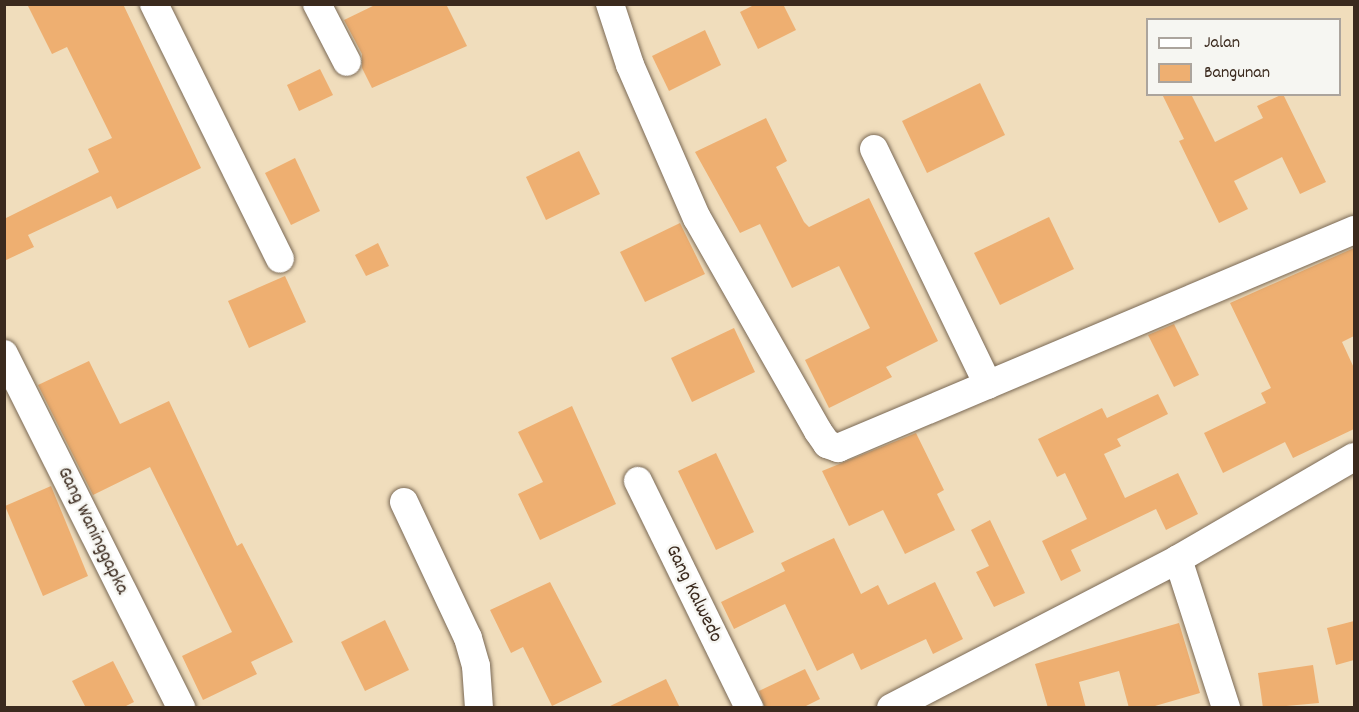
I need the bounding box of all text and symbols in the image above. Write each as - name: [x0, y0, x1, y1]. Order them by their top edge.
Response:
- legend: [1146, 18, 1341, 96]
- text: Jalan: [1204, 31, 1240, 56]
- text: Bangunan: [1204, 61, 1270, 86]
- street label: Gang Waninggapka: [51, 463, 133, 599]
- street label: Gang Kalwedo: [659, 541, 727, 647]

